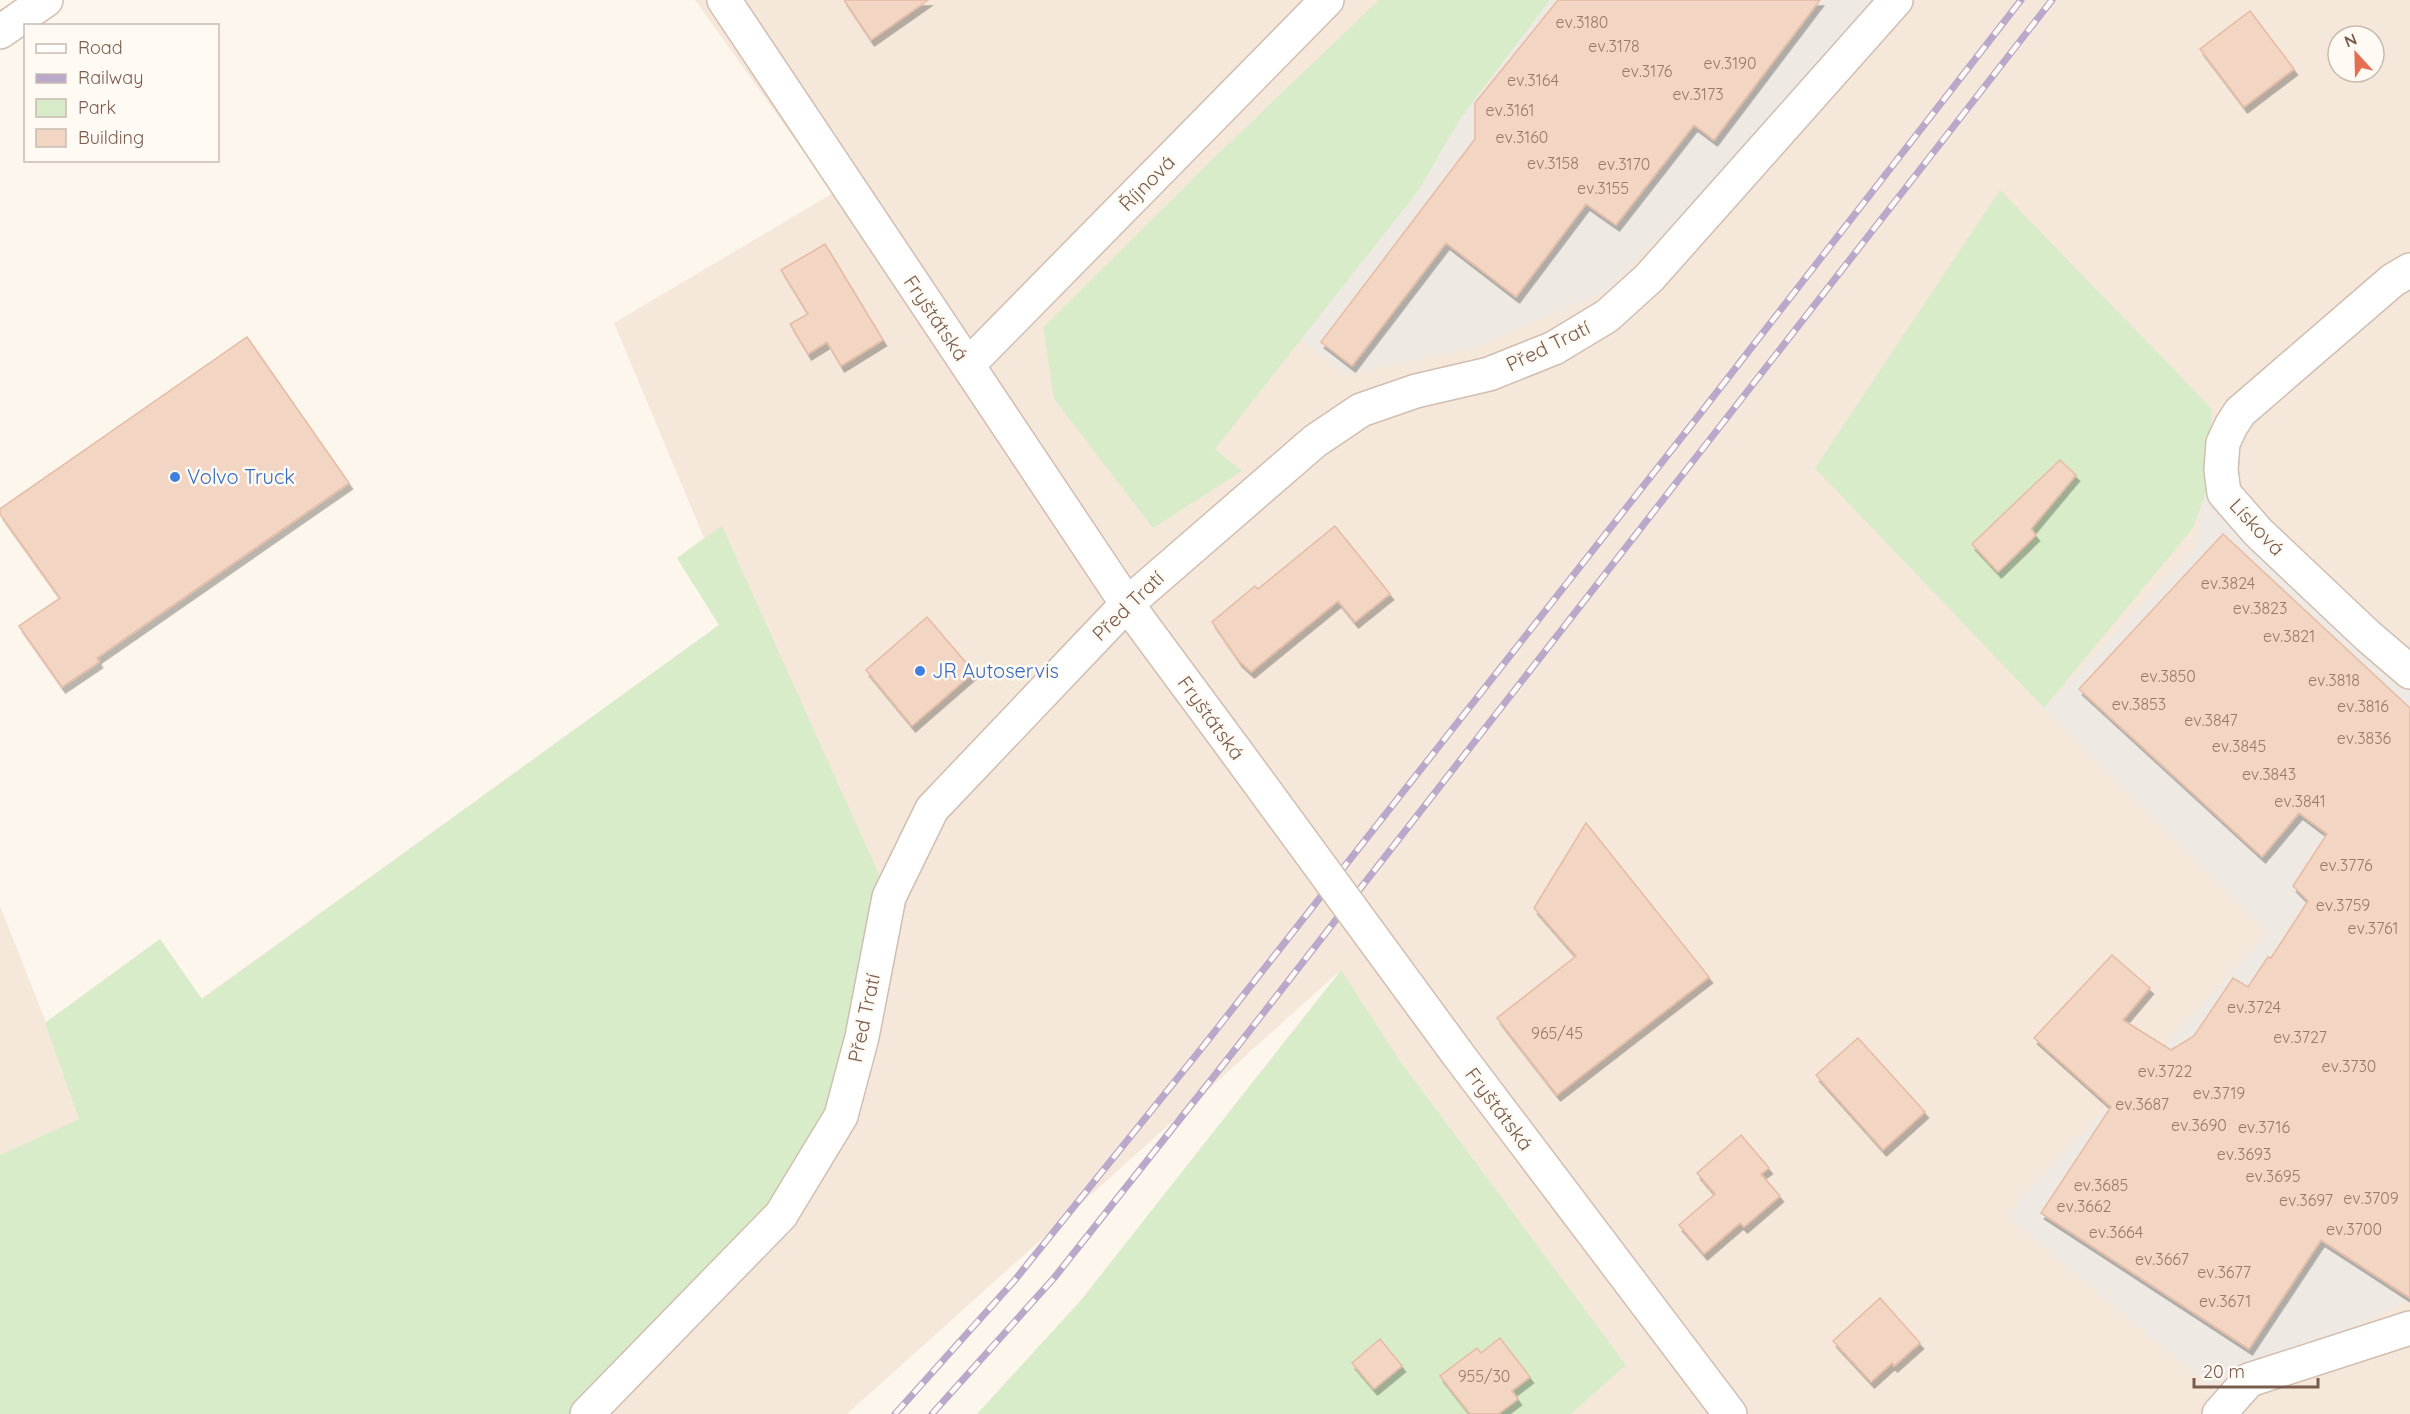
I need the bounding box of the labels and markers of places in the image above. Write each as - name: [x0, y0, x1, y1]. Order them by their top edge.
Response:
- place label: Volvo Truck: [187, 464, 295, 489]
- marker: Volvo Truck: [168, 470, 182, 484]
- place label: JR Autoservis: [932, 658, 1059, 683]
- marker: JR Autoservis: [913, 664, 927, 678]

